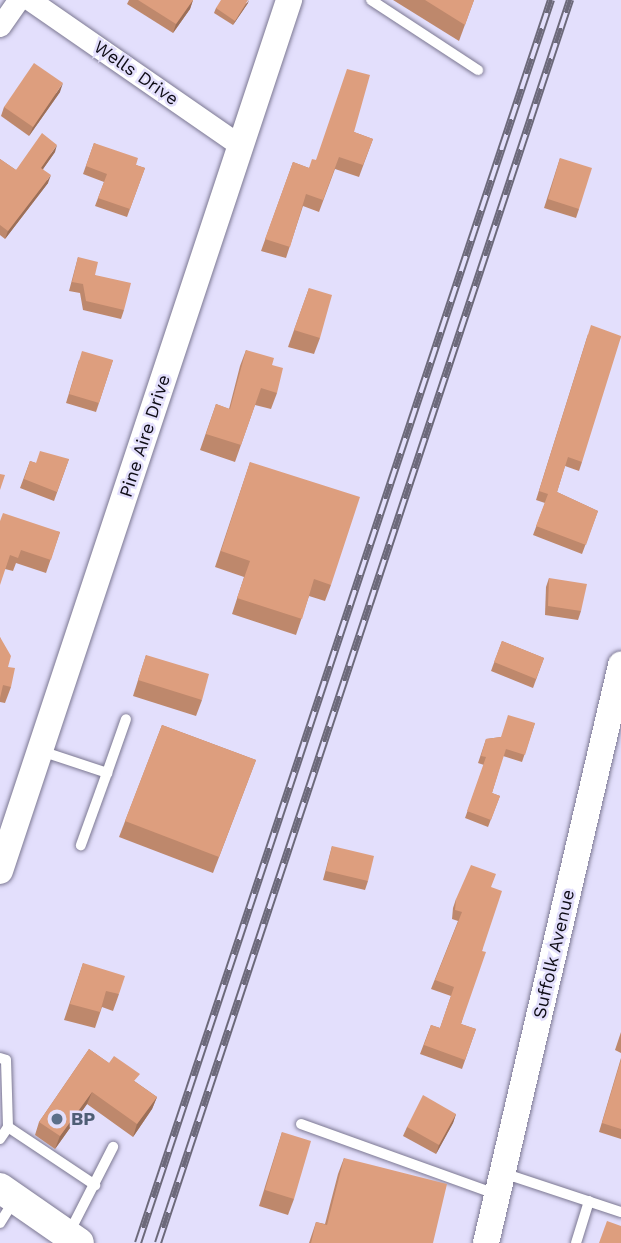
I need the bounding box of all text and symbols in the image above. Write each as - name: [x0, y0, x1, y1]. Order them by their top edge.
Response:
- street label: Wells Drive: [89, 36, 183, 110]
- street label: Pine Aire Drive: [115, 372, 175, 500]
- street label: Suffolk Avenue: [529, 887, 579, 1021]
- place label: BP: [71, 1108, 95, 1130]
- marker: BP: [49, 1111, 65, 1127]

